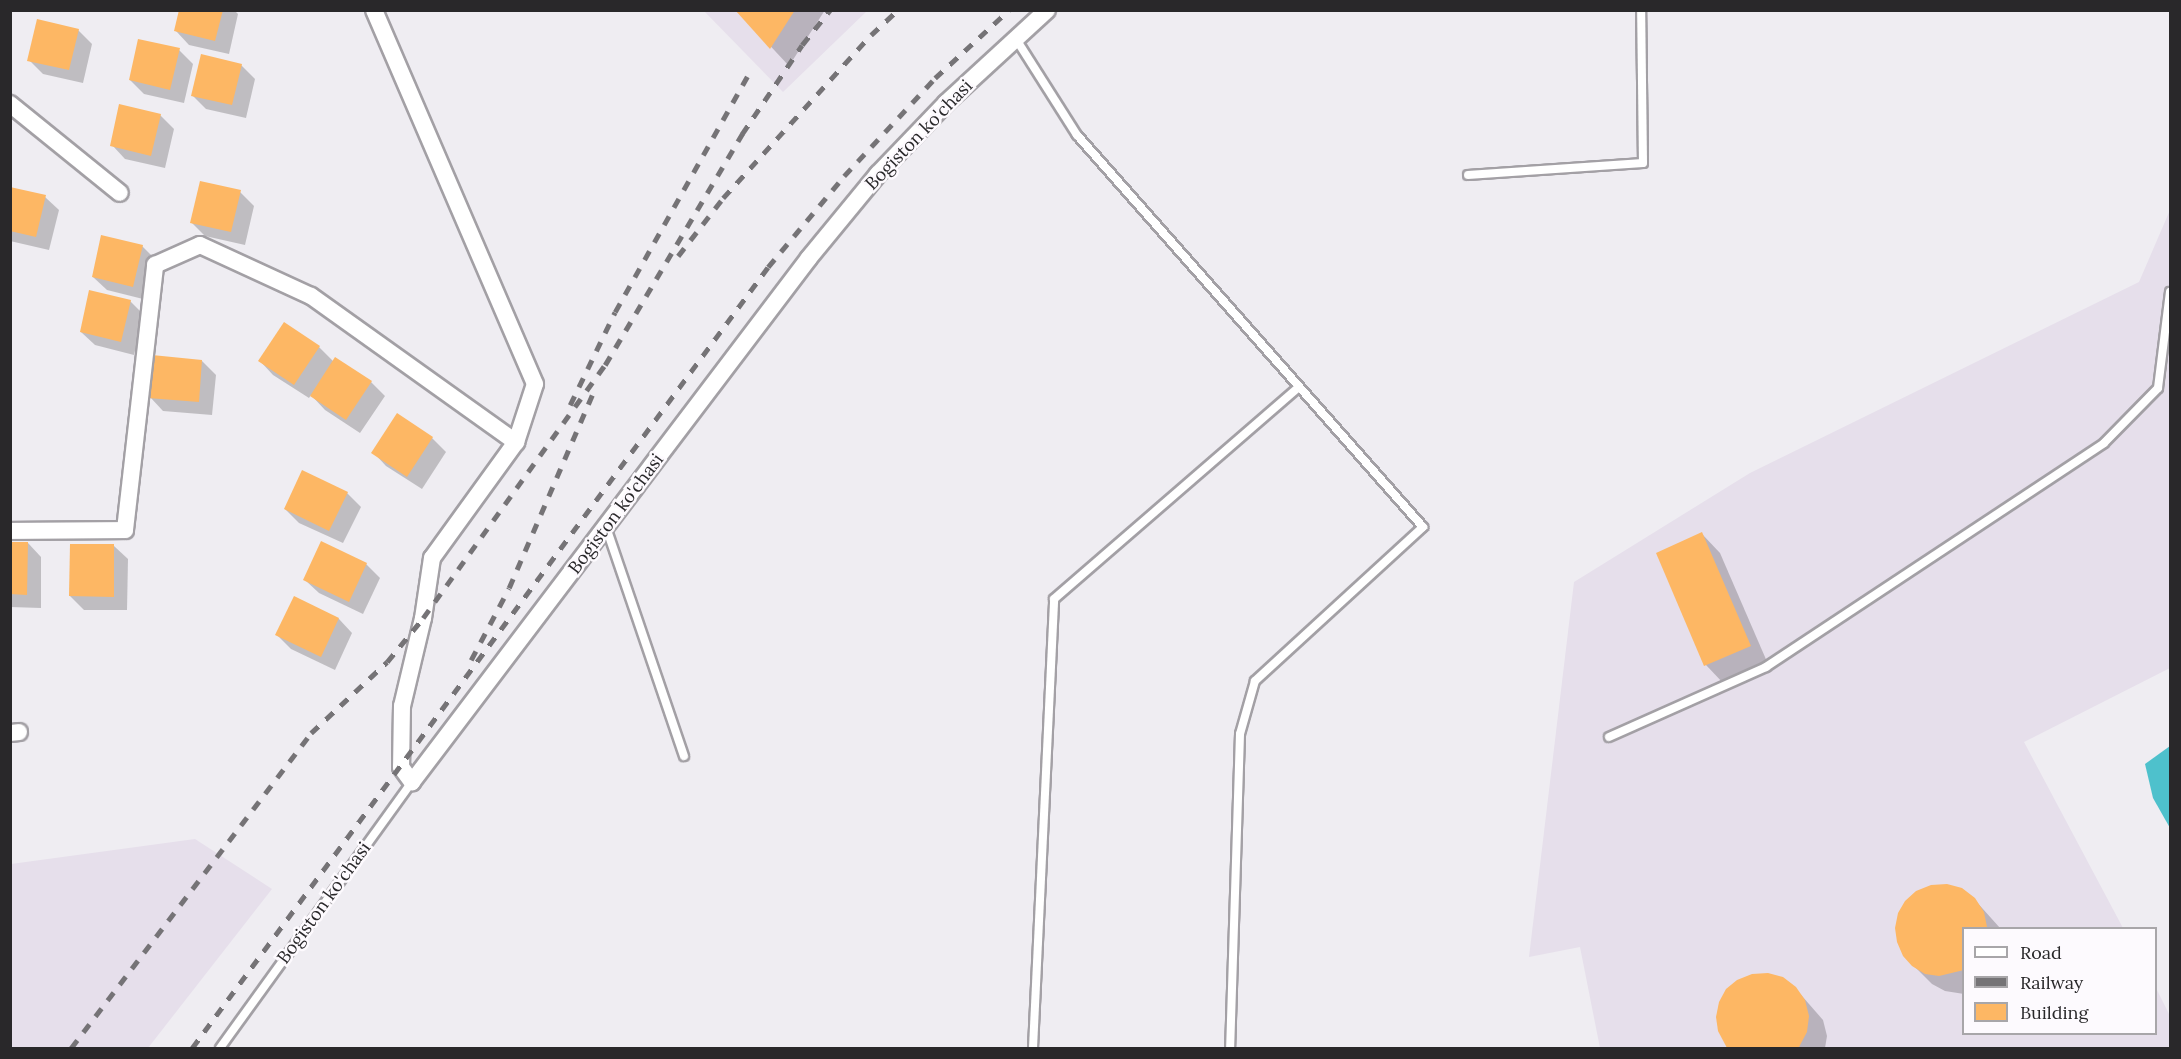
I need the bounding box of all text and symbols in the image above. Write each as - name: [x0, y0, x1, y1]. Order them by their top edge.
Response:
- street label: Bogiston ko'chasi: [861, 75, 977, 195]
- street label: Bogiston ko'chasi: [564, 450, 668, 578]
- street label: Bogiston ko'chasi: [273, 838, 375, 968]
- legend: [1962, 927, 2157, 1035]
- text: Road: [2020, 941, 2062, 964]
- text: Railway: [2020, 971, 2083, 994]
- text: Building: [2020, 1001, 2088, 1024]

